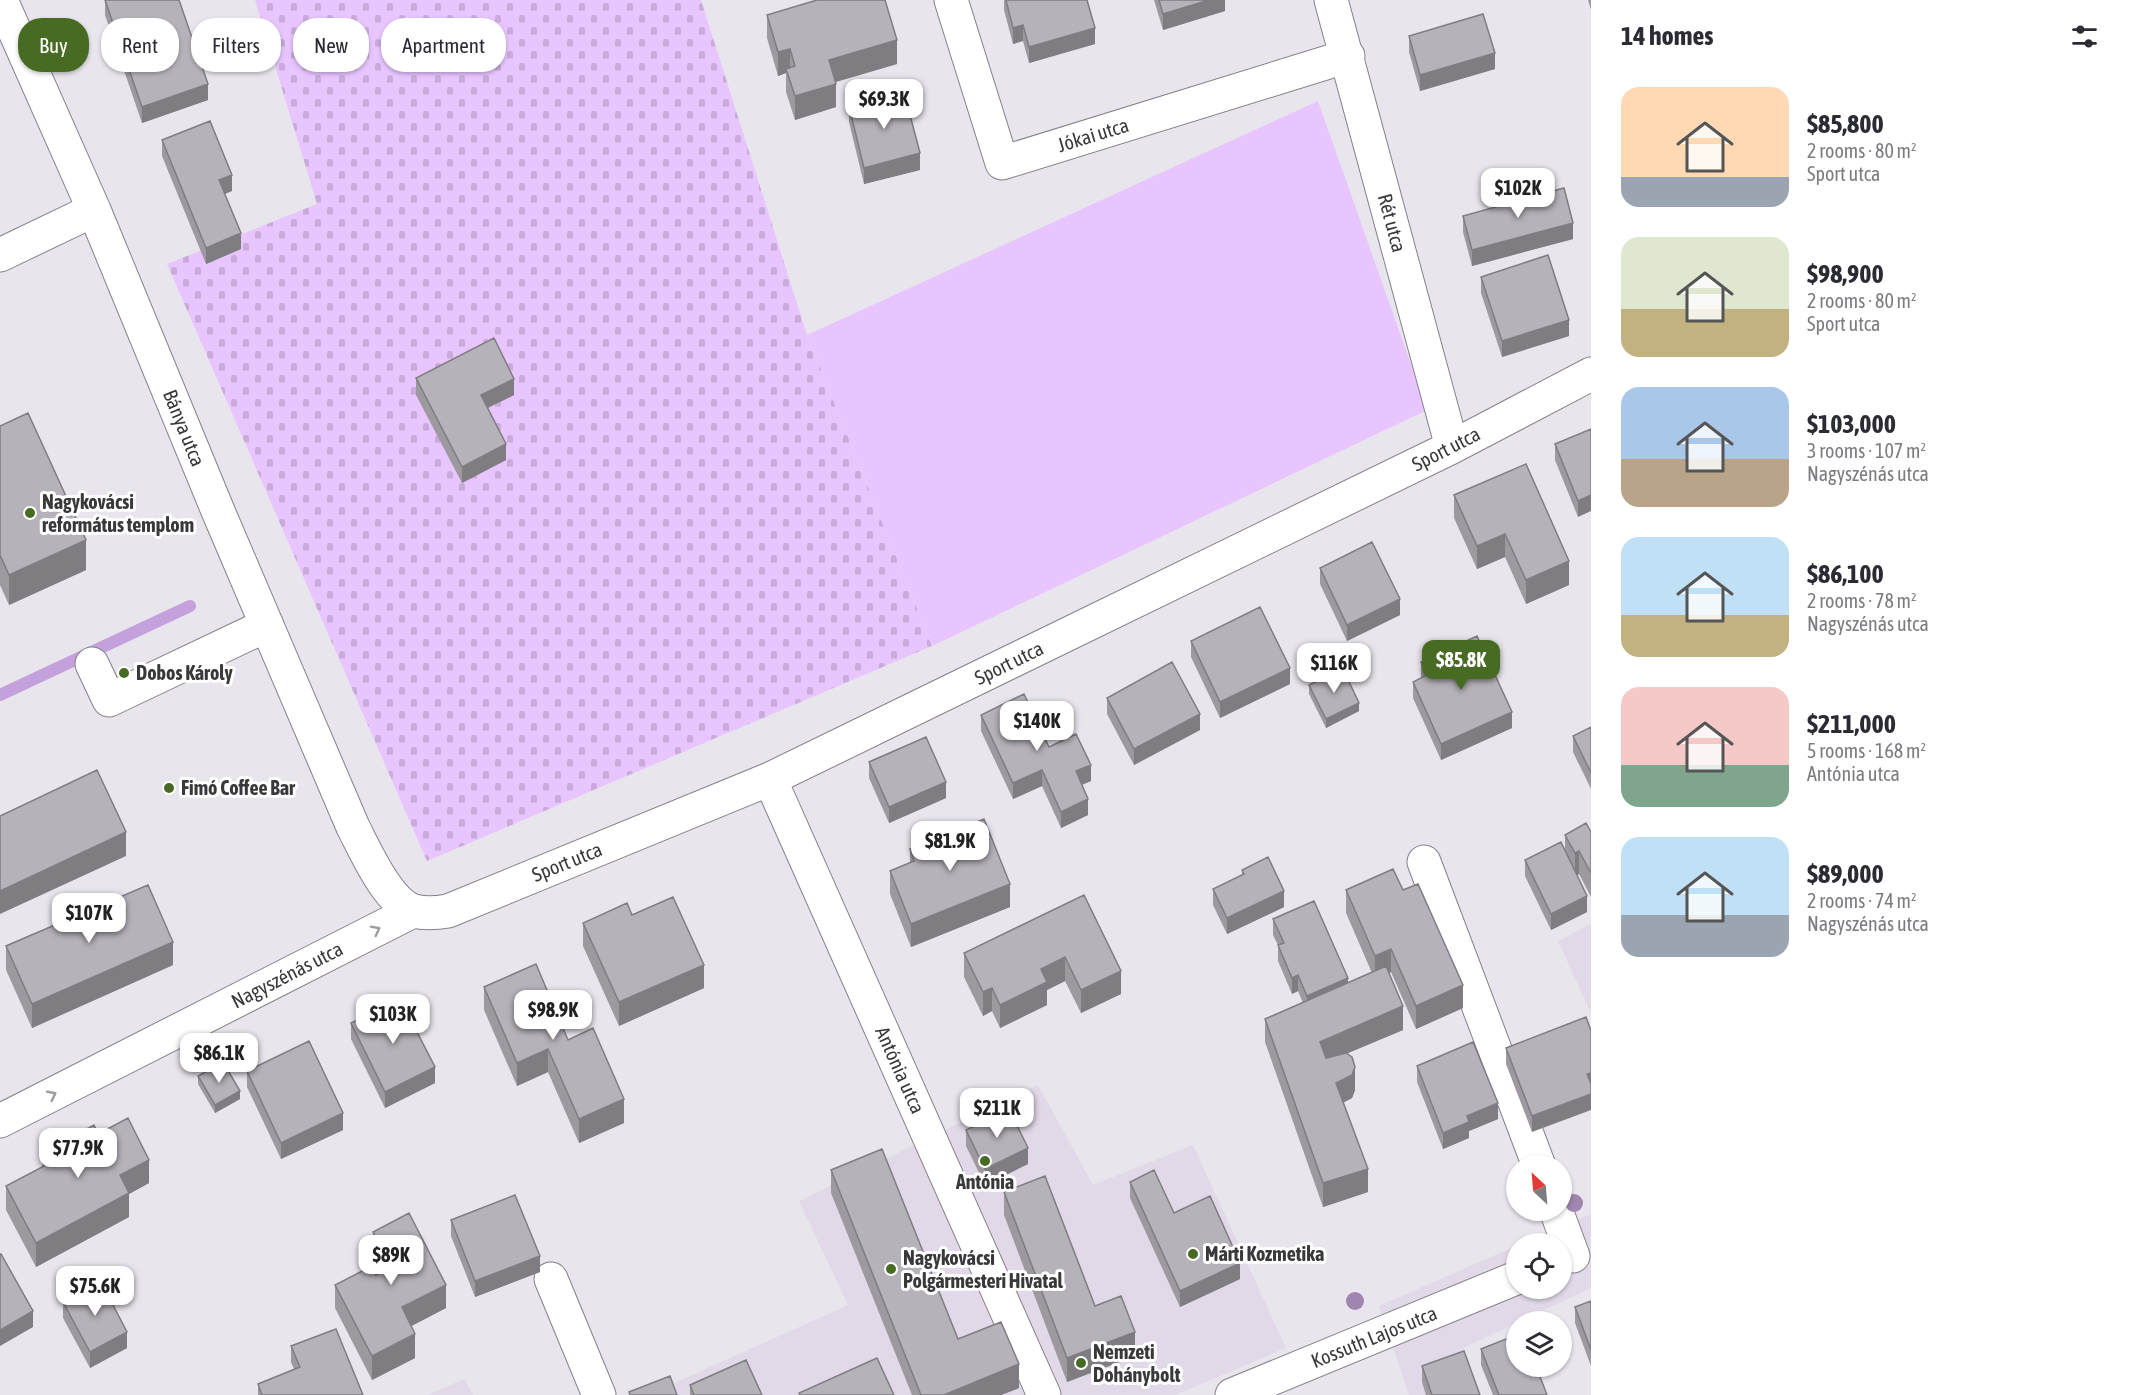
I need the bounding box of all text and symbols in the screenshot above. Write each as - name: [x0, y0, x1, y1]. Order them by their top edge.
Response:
- chip: Buy: [18, 18, 89, 72]
- chip: Rent: [101, 18, 179, 72]
- chip: Filters: [191, 18, 281, 72]
- chip: New: [293, 18, 369, 72]
- chip: Apartment: [381, 18, 506, 72]
- icon: filters: [2068, 20, 2101, 53]
- text: 14 homes: [1621, 21, 1714, 51]
- pin: $69.3K: [835, 79, 933, 130]
- text: $69.3K: [859, 87, 909, 110]
- text: $85,800: [1807, 109, 1884, 139]
- icon: home: [1669, 111, 1741, 183]
- street label: Jókai utca: [1055, 113, 1131, 156]
- text: 2 rooms · 80 m²: [1807, 139, 1917, 162]
- text: Sport utca: [1807, 162, 1880, 185]
- pin: $102K: [1476, 168, 1560, 219]
- text: $102K: [1495, 176, 1541, 199]
- street label: Rét utca: [1374, 191, 1411, 255]
- text: $98,900: [1807, 259, 1884, 289]
- icon: home: [1669, 261, 1741, 333]
- text: 2 rooms · 80 m²: [1807, 289, 1917, 312]
- text: Sport utca: [1807, 312, 1880, 335]
- street label: Bánya utca: [159, 386, 210, 469]
- text: $103,000: [1807, 409, 1896, 439]
- icon: home: [1669, 411, 1741, 483]
- street label: Sport utca: [1408, 422, 1484, 475]
- text: 3 rooms · 107 m²: [1807, 439, 1926, 462]
- text: Nagyszénás utca: [1807, 462, 1929, 485]
- place label: Nagykovácsi református templom: [42, 490, 194, 536]
- marker: Nagykovácsi református templom: [23, 506, 37, 520]
- text: $86,100: [1807, 559, 1884, 589]
- icon: home: [1669, 561, 1741, 633]
- text: 2 rooms · 78 m²: [1807, 589, 1917, 612]
- text: Nagyszénás utca: [1807, 612, 1929, 635]
- street label: Sport utca: [971, 636, 1047, 689]
- pin: $85.8K: [1412, 640, 1510, 691]
- pin: $116K: [1292, 643, 1376, 694]
- text: $85.8K: [1436, 648, 1486, 671]
- text: $116K: [1311, 651, 1357, 674]
- place label: Dobos Károly: [136, 661, 233, 684]
- marker: Dobos Károly: [117, 666, 131, 680]
- pin: $140K: [995, 701, 1079, 752]
- text: $140K: [1014, 709, 1060, 732]
- text: $211,000: [1807, 709, 1896, 739]
- icon: home: [1669, 711, 1741, 783]
- text: 5 rooms · 168 m²: [1807, 739, 1926, 762]
- text: Antónia utca: [1807, 762, 1900, 785]
- place label: Fimó Coffee Bar: [181, 776, 296, 799]
- marker: Fimó Coffee Bar: [162, 781, 176, 795]
- pin: $81.9K: [901, 821, 999, 872]
- text: $81.9K: [925, 829, 975, 852]
- street label: Sport utca: [528, 837, 605, 886]
- text: $89,000: [1807, 859, 1884, 889]
- icon: home: [1669, 861, 1741, 933]
- text: 2 rooms · 74 m²: [1807, 889, 1917, 912]
- pin: $107K: [47, 893, 131, 944]
- text: $107K: [66, 901, 112, 924]
- text: Nagyszénás utca: [1807, 912, 1929, 935]
- one-way arrow: [369, 926, 380, 937]
- street label: Nagyszénás utca: [227, 937, 346, 1012]
- pin: $98.9K: [504, 990, 602, 1041]
- pin: $103K: [351, 994, 435, 1045]
- text: $98.9K: [528, 998, 578, 1021]
- text: $103K: [370, 1002, 416, 1025]
- street label: Antónia utca: [871, 1023, 930, 1117]
- pin: $86.1K: [170, 1033, 268, 1084]
- text: $86.1K: [194, 1041, 244, 1064]
- pin: $211K: [955, 1088, 1039, 1139]
- one-way arrow: [46, 1091, 56, 1102]
- text: $211K: [974, 1096, 1020, 1119]
- pin: $77.9K: [29, 1128, 127, 1179]
- text: $77.9K: [53, 1136, 103, 1159]
- marker: Antónia: [978, 1154, 992, 1168]
- north arrow: [1506, 1155, 1572, 1221]
- map controls: [1506, 1155, 1572, 1377]
- place label: Antónia: [955, 1170, 1014, 1193]
- button: locate: [1506, 1233, 1572, 1299]
- pin: $89K: [355, 1235, 427, 1286]
- place label: Márti Kozmetika: [1205, 1242, 1324, 1265]
- text: $89K: [373, 1243, 410, 1266]
- place label: Nagykovácsi Polgármesteri Hivatal: [903, 1246, 1063, 1292]
- marker: Márti Kozmetika: [1186, 1247, 1200, 1261]
- marker: Nagykovácsi Polgármesteri Hivatal: [884, 1262, 898, 1276]
- pin: $75.6K: [46, 1266, 144, 1317]
- text: $75.6K: [70, 1274, 120, 1297]
- street label: Kossuth Lajos utca: [1308, 1301, 1440, 1372]
- button: layers: [1506, 1311, 1572, 1377]
- place label: Nemzeti Dohánybolt: [1093, 1340, 1181, 1386]
- marker: Nemzeti Dohánybolt: [1074, 1356, 1088, 1370]

